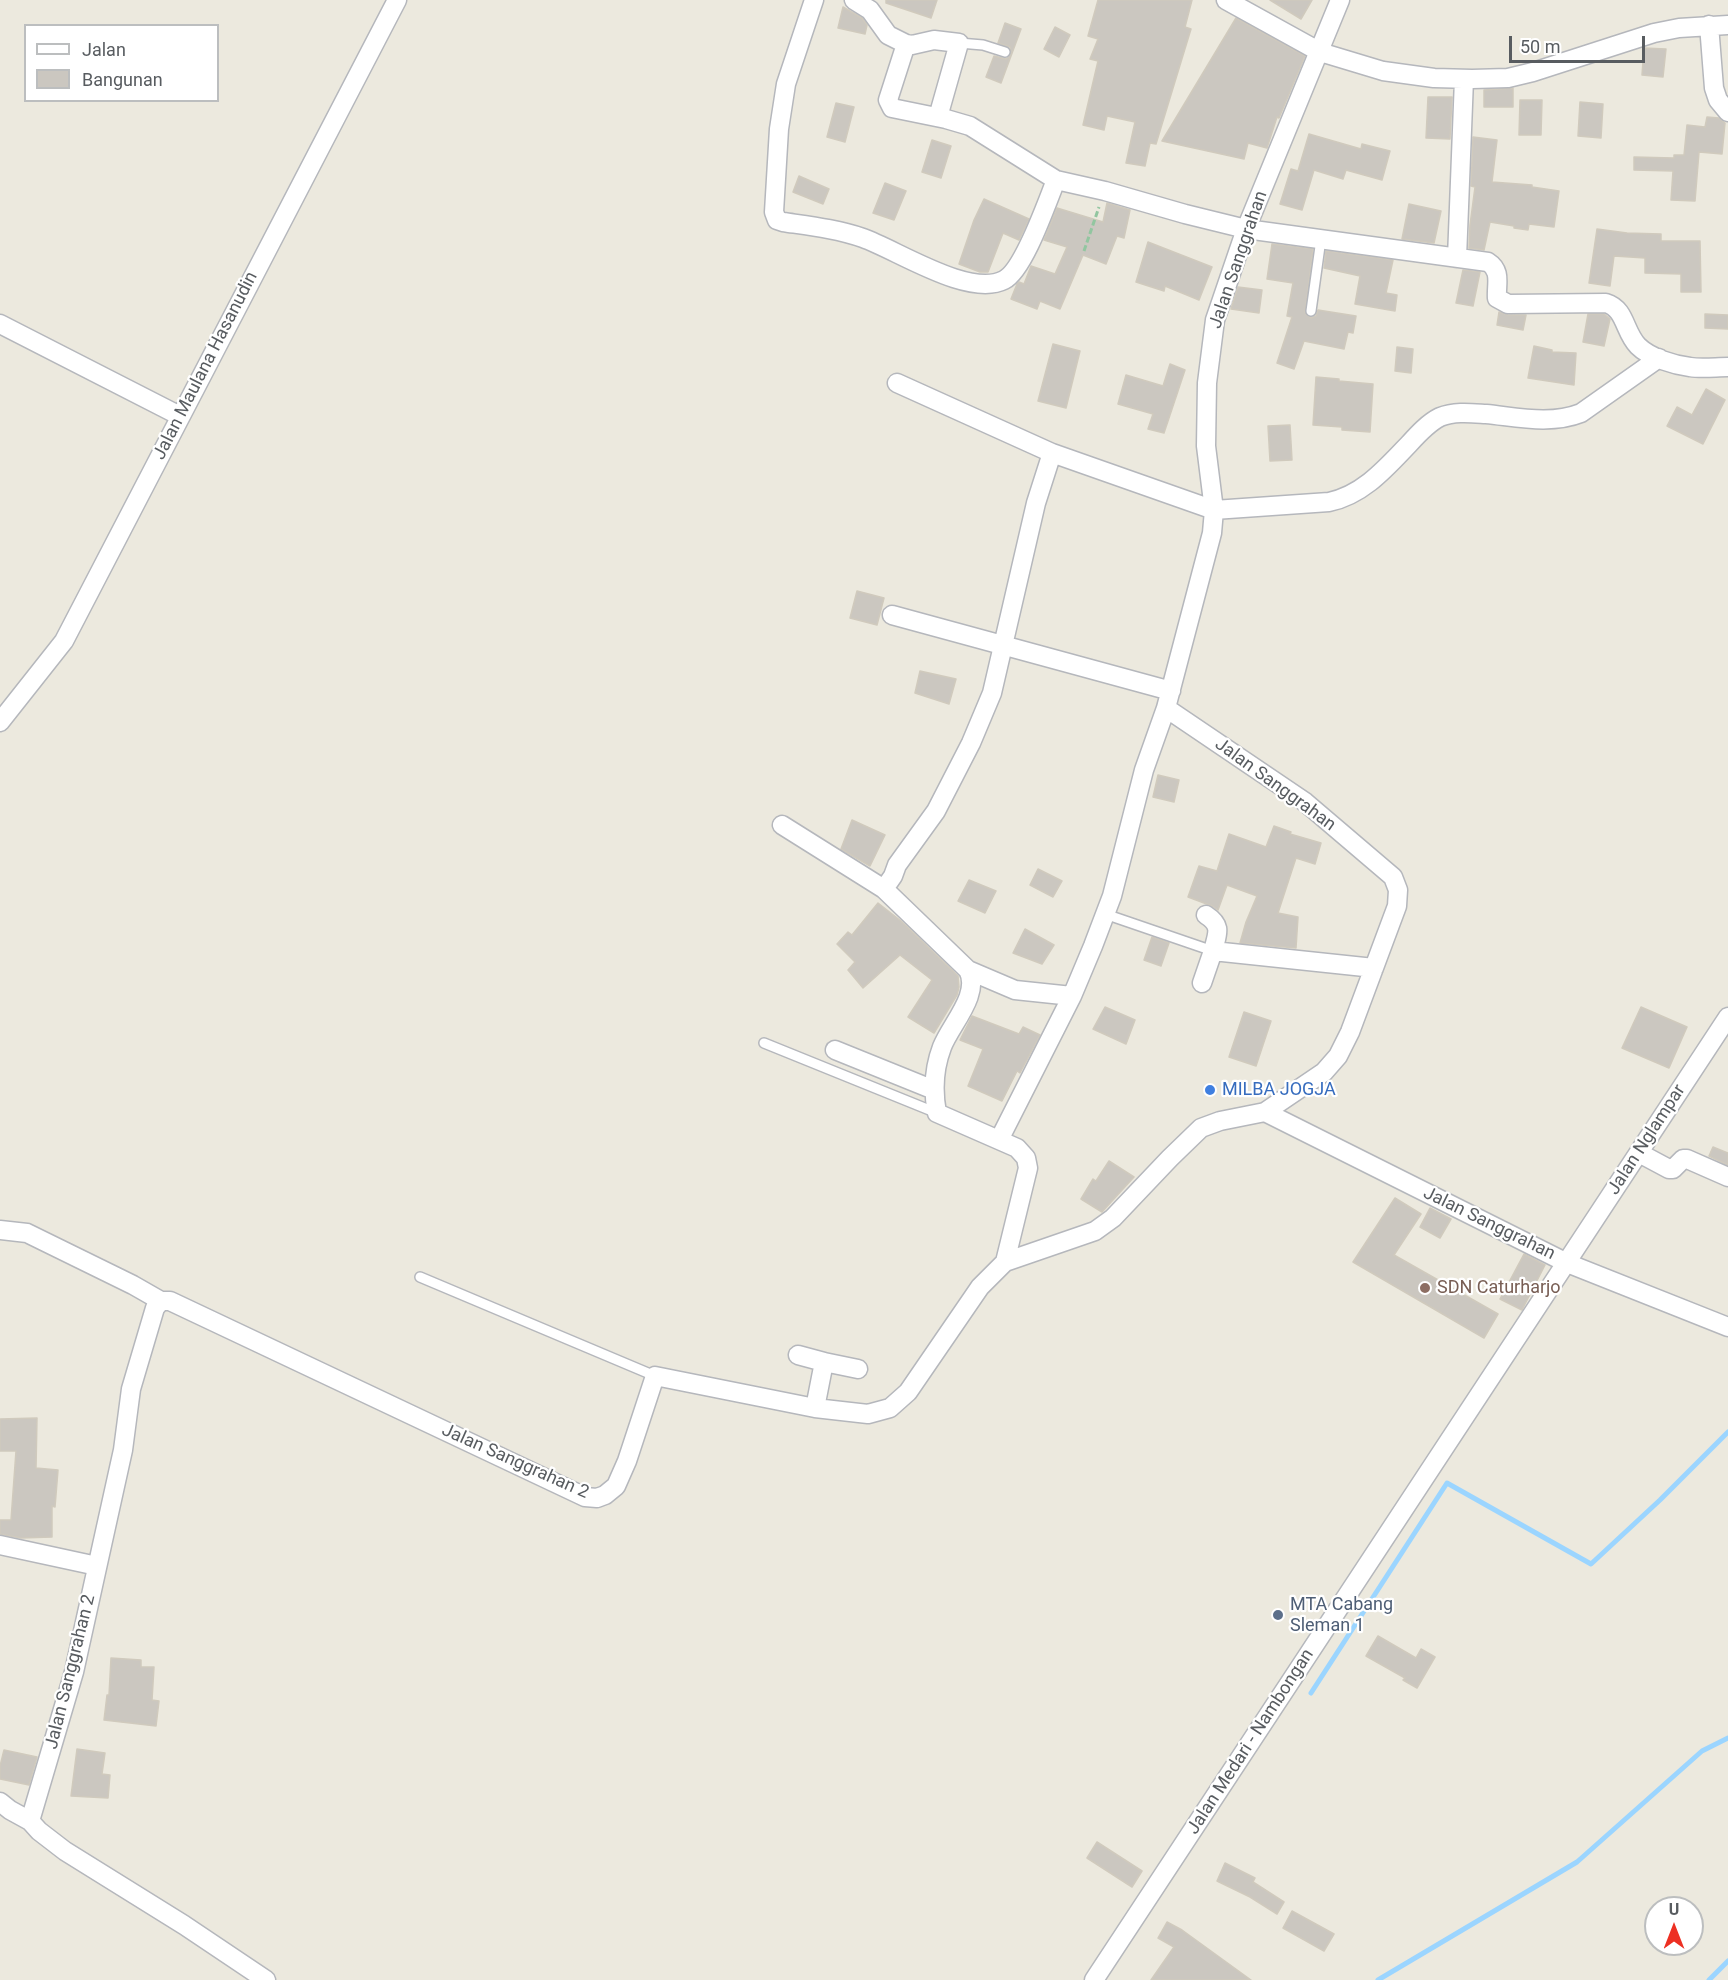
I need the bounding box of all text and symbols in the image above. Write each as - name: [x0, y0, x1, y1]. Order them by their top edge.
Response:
- legend: [24, 24, 219, 102]
- scale bar: [1512, 24, 1648, 62]
- text: 50 m: [1520, 36, 1560, 57]
- text: Jalan: [82, 39, 126, 60]
- text: Bangunan: [82, 69, 163, 90]
- street label: Jalan Sanggrahan: [1205, 188, 1273, 332]
- street label: Jalan Maulana Hasanudin: [149, 268, 263, 464]
- street label: Jalan Sanggrahan: [1210, 734, 1340, 836]
- place label: MILBA JOGJA: [1222, 1079, 1336, 1101]
- street label: Jalan Nglampar: [1603, 1081, 1691, 1199]
- marker: MILBA JOGJA: [1203, 1083, 1217, 1097]
- street label: Jalan Sanggrahan: [1420, 1183, 1558, 1265]
- place label: SDN Caturharjo: [1437, 1277, 1561, 1299]
- marker: SDN Caturharjo: [1418, 1281, 1432, 1295]
- street label: Jalan Sanggrahan 2: [438, 1420, 592, 1504]
- street label: Jalan Sanggrahan 2: [41, 1592, 101, 1752]
- place label: MTA Cabang Sleman 1: [1290, 1594, 1393, 1636]
- marker: MTA Cabang Sleman 1: [1271, 1608, 1285, 1622]
- street label: Jalan Medari - Nambongan: [1183, 1645, 1319, 1839]
- north arrow: [1644, 1896, 1704, 1956]
- text: U: [1669, 1900, 1679, 1919]

